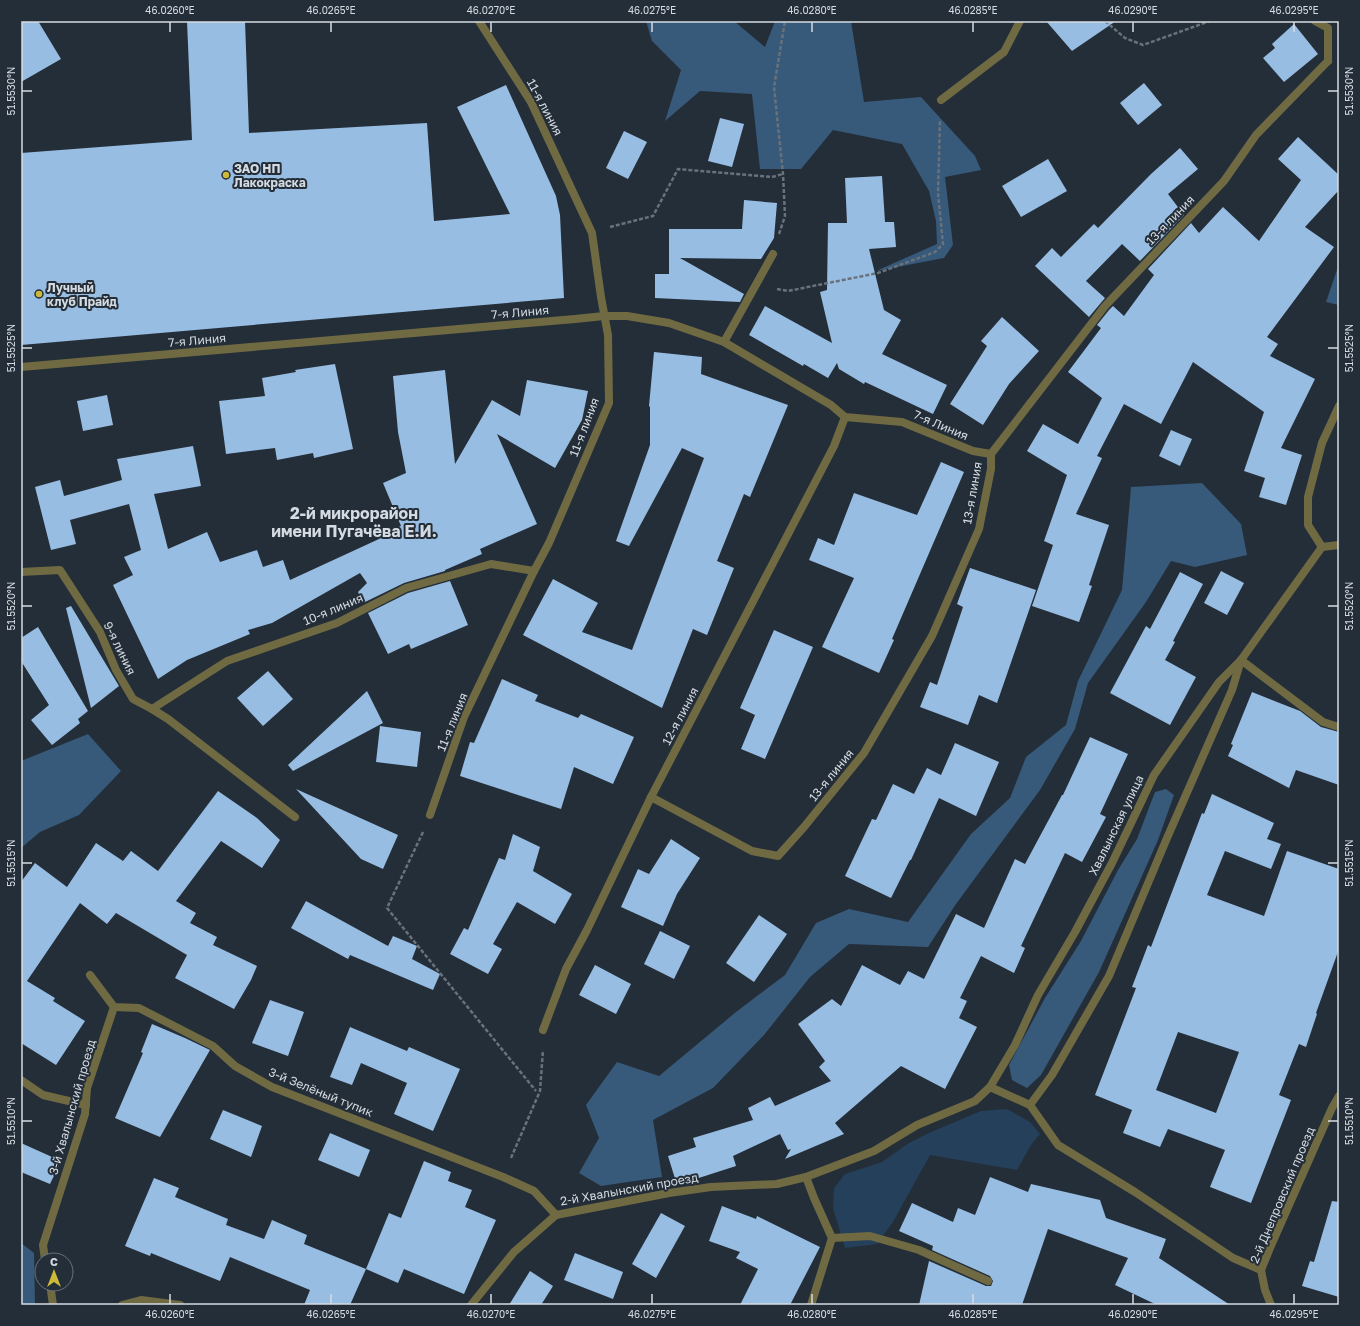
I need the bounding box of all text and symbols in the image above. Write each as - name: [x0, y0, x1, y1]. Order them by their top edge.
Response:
- text: 46.0260°E: [145, 4, 195, 16]
- text: 46.0265°E: [307, 4, 356, 16]
- text: 46.0270°E: [467, 4, 515, 16]
- text: 46.0275°E: [628, 4, 676, 16]
- text: 46.0280°E: [787, 4, 837, 16]
- text: 46.0285°E: [948, 4, 998, 16]
- text: 46.0290°E: [1108, 4, 1158, 16]
- text: 46.0295°E: [1270, 4, 1319, 16]
- text: 51.5530°N: [5, 67, 17, 115]
- text: 51.5530°N: [1343, 67, 1355, 115]
- street label: 11-я линия: [524, 76, 566, 138]
- place label: ЗАО НП Лакокраска: [234, 161, 306, 190]
- marker: ЗАО НП Лакокраска: [221, 170, 231, 180]
- street label: 13-я линия: [1143, 192, 1197, 248]
- place label: Лучный клуб Прайд: [47, 280, 117, 309]
- marker: Лучный клуб Прайд: [34, 289, 44, 299]
- street label: 7-я Линия: [490, 302, 550, 322]
- text: 51.5525°N: [5, 324, 17, 372]
- text: 51.5525°N: [1343, 324, 1355, 372]
- street label: 7-я Линия: [167, 330, 227, 350]
- street label: 11-я линия: [566, 395, 602, 459]
- street label: 7-я Линия: [911, 407, 971, 443]
- street label: 13-я линия: [959, 461, 985, 525]
- district label: 2-й микрорайон имени Пугачёва Е.И.: [271, 503, 437, 541]
- text: 51.5520°N: [5, 582, 17, 630]
- text: 51.5520°N: [1343, 582, 1355, 630]
- street label: 10-я линия: [301, 590, 365, 628]
- street label: 9-я линия: [101, 619, 139, 677]
- street label: 12-я линия: [659, 685, 701, 747]
- street label: 11-я линия: [433, 691, 471, 753]
- street label: 13-я линия: [805, 746, 857, 804]
- street label: Хвалынская улица: [1085, 772, 1147, 878]
- text: 51.5515°N: [5, 839, 17, 887]
- text: 51.5515°N: [1343, 839, 1355, 887]
- street label: 3-й Хвалынский проезд: [46, 1038, 98, 1176]
- street label: 3-й Зелёный тупик: [267, 1064, 375, 1120]
- text: 51.5510°N: [5, 1097, 17, 1145]
- text: 51.5510°N: [1343, 1097, 1355, 1145]
- street label: 2-й Днепровский проезд: [1246, 1124, 1318, 1266]
- street label: 2-й Хвалынский проезд: [559, 1169, 699, 1209]
- north arrow: [34, 1252, 74, 1292]
- text: С: [50, 1255, 58, 1268]
- text: 46.0260°E: [145, 1308, 195, 1320]
- text: 46.0265°E: [307, 1308, 356, 1320]
- text: 46.0270°E: [467, 1308, 515, 1320]
- text: 46.0275°E: [628, 1308, 676, 1320]
- text: 46.0280°E: [787, 1308, 837, 1320]
- text: 46.0285°E: [948, 1308, 998, 1320]
- text: 46.0290°E: [1108, 1308, 1158, 1320]
- text: 46.0295°E: [1270, 1308, 1319, 1320]

